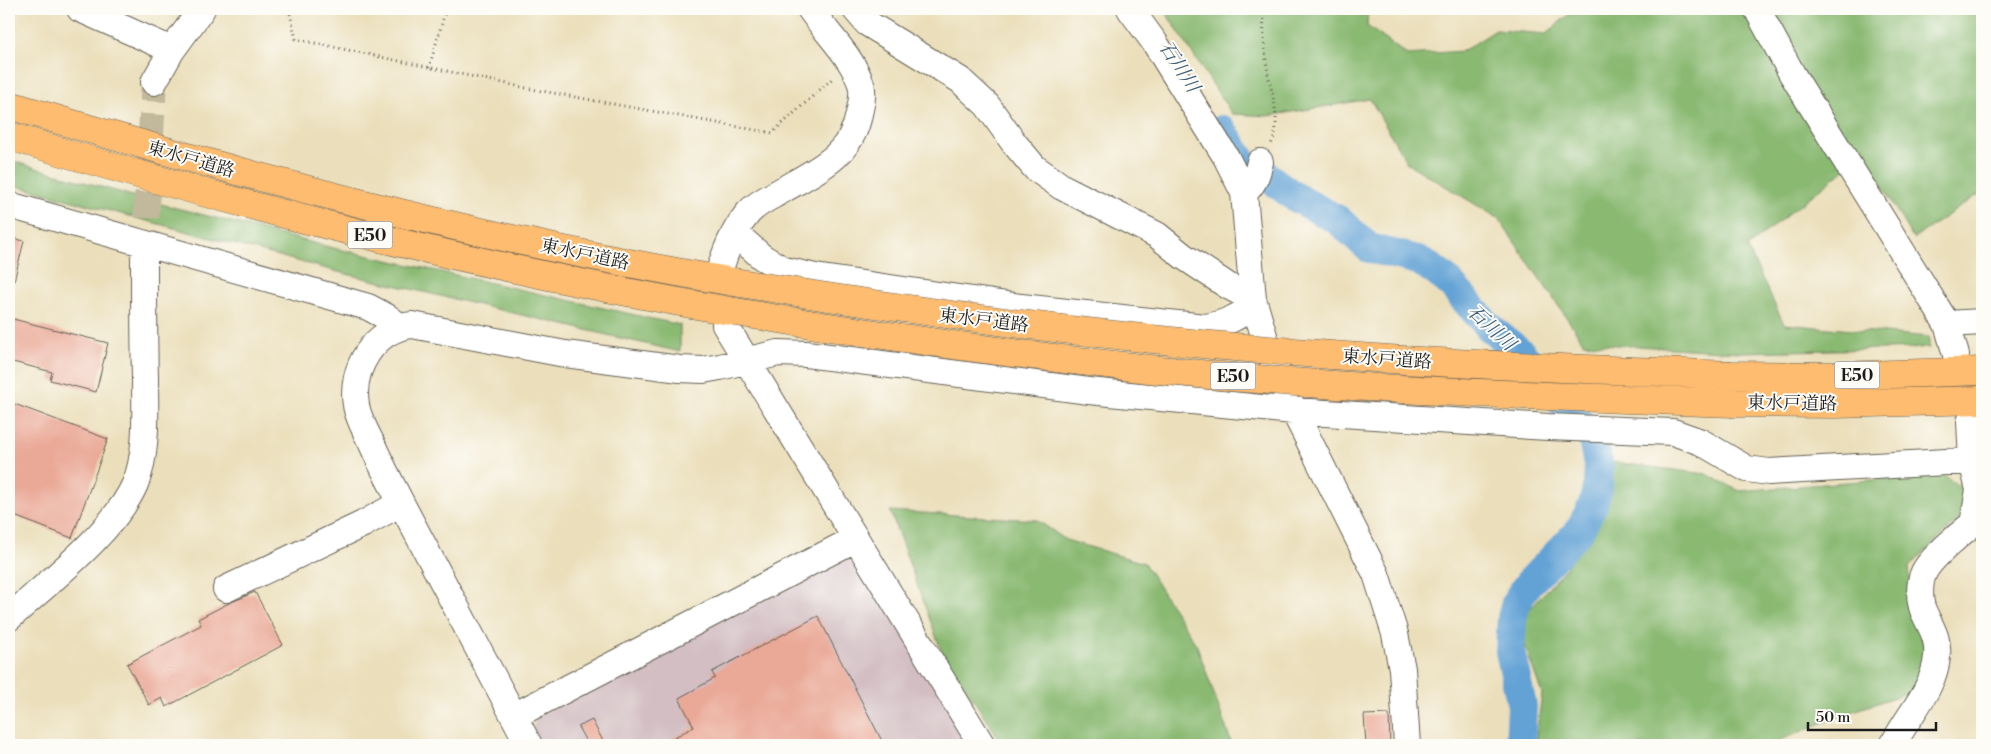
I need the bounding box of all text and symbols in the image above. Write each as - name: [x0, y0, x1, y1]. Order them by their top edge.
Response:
- water label: 石川川: [1154, 36, 1206, 99]
- street label: 東水戸道路: [144, 136, 237, 183]
- road number: E50: [348, 222, 392, 248]
- street label: 東水戸道路: [538, 234, 631, 275]
- water label: 石川川: [1462, 300, 1522, 357]
- street label: 東水戸道路: [938, 304, 1030, 337]
- street label: 東水戸道路: [1341, 345, 1433, 374]
- road number: E50: [1210, 362, 1256, 390]
- road number: E50: [1834, 362, 1880, 388]
- street label: 東水戸道路: [1747, 391, 1837, 416]
- scale bar: [1808, 699, 1936, 731]
- text: 50 m: [1816, 708, 1850, 727]

